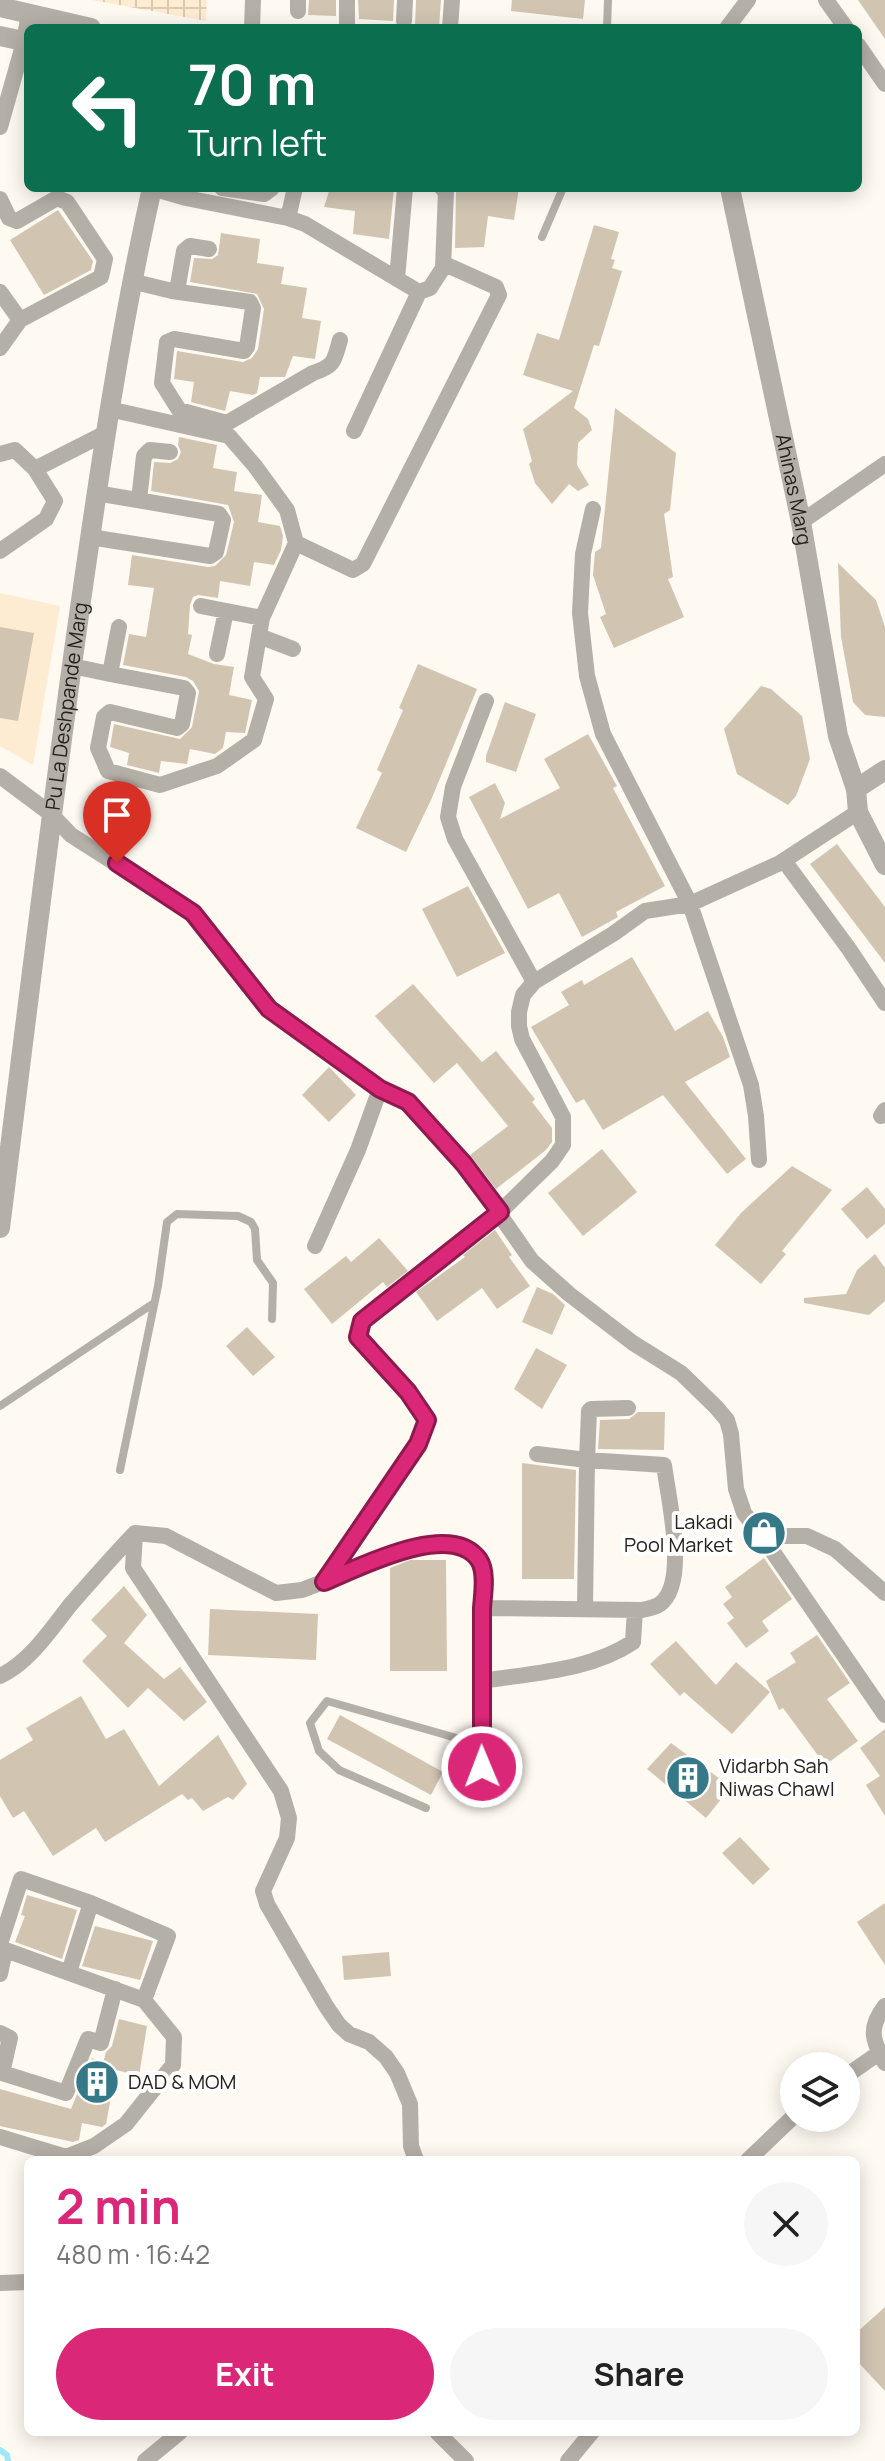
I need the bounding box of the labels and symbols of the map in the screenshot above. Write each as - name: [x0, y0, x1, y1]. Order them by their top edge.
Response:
- street label: Ahinas Marg: [770, 431, 819, 547]
- street label: Pu La Deshpande Marg: [39, 600, 94, 812]
- pin: [83, 781, 151, 863]
- place label: Lakadi Pool Market: [624, 1508, 733, 1558]
- shop icon: Lakadi Pool Market: [740, 1509, 788, 1557]
- position arrow: [440, 1725, 524, 1809]
- place label: Vidarbh Sah Niwas Chawl: [719, 1752, 835, 1802]
- building icon: Vidarbh Sah Niwas Chawl: [664, 1754, 712, 1802]
- building icon: DAD & MOM: [73, 2058, 121, 2106]
- place label: DAD & MOM: [128, 2068, 236, 2095]

